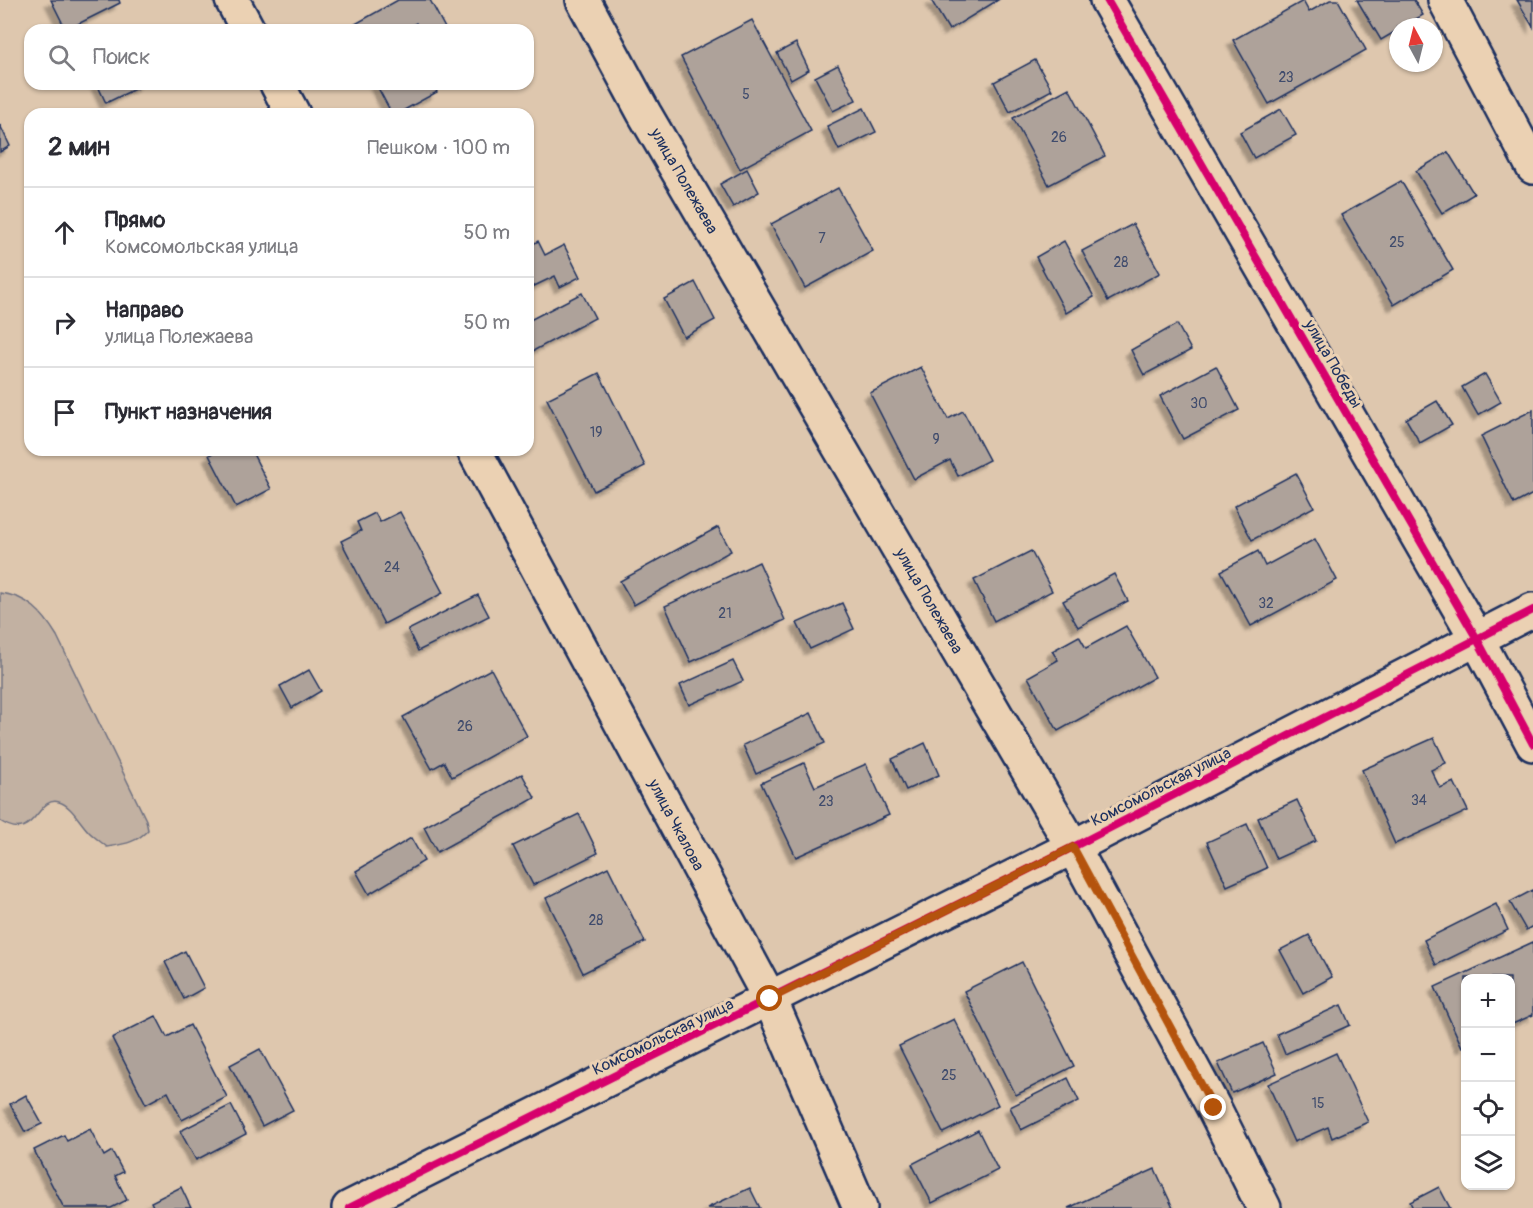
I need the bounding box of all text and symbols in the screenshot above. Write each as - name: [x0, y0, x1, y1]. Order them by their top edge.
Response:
- north arrow: [1389, 18, 1443, 72]
- search box: [24, 24, 534, 90]
- icon: search: [45, 41, 78, 74]
- text: Поиск: [93, 43, 150, 71]
- house number: 23: [1278, 69, 1294, 86]
- house number: 5: [742, 86, 750, 103]
- street label: улица Полежаева: [645, 124, 722, 237]
- house number: 26: [1051, 129, 1067, 146]
- text: 2 мин: [48, 131, 110, 163]
- text: Пешком · 100 m: [367, 135, 510, 160]
- text: Прямо: [105, 206, 165, 234]
- icon: ahead: [48, 216, 81, 249]
- text: 50 m: [463, 220, 510, 245]
- house number: 7: [818, 230, 826, 247]
- text: Комсомольская улица: [105, 234, 298, 259]
- house number: 25: [1389, 234, 1405, 251]
- house number: 28: [1114, 254, 1128, 271]
- text: Направо: [105, 296, 184, 324]
- icon: right: [48, 306, 81, 339]
- text: 50 m: [463, 310, 510, 335]
- street label: улица Победы: [1299, 315, 1366, 412]
- text: улица Полежаева: [105, 324, 253, 349]
- house number: 30: [1190, 395, 1208, 412]
- icon: arrive: [48, 396, 81, 429]
- text: Пункт назначения: [105, 398, 272, 426]
- house number: 19: [590, 424, 602, 441]
- house number: 9: [932, 431, 940, 448]
- street label: улица Полежаева: [890, 544, 967, 657]
- house number: 24: [384, 559, 400, 576]
- house number: 32: [1258, 595, 1274, 612]
- house number: 21: [718, 605, 732, 622]
- house number: 26: [457, 718, 473, 735]
- street label: Комсомольская улица: [1088, 743, 1234, 831]
- street label: улица Чкалова: [643, 775, 709, 874]
- house number: 34: [1411, 792, 1427, 809]
- house number: 23: [818, 793, 834, 810]
- house number: 28: [589, 912, 603, 929]
- map controls: [1461, 974, 1515, 1190]
- button: +: [1461, 974, 1515, 1028]
- route start: [756, 985, 782, 1011]
- street label: Комсомольская улица: [589, 994, 737, 1080]
- button: −: [1461, 1028, 1515, 1082]
- house number: 25: [941, 1067, 957, 1084]
- button: locate: [1461, 1082, 1515, 1136]
- route end: [1200, 1094, 1226, 1120]
- house number: 15: [1311, 1095, 1325, 1112]
- button: layers: [1461, 1136, 1515, 1190]

